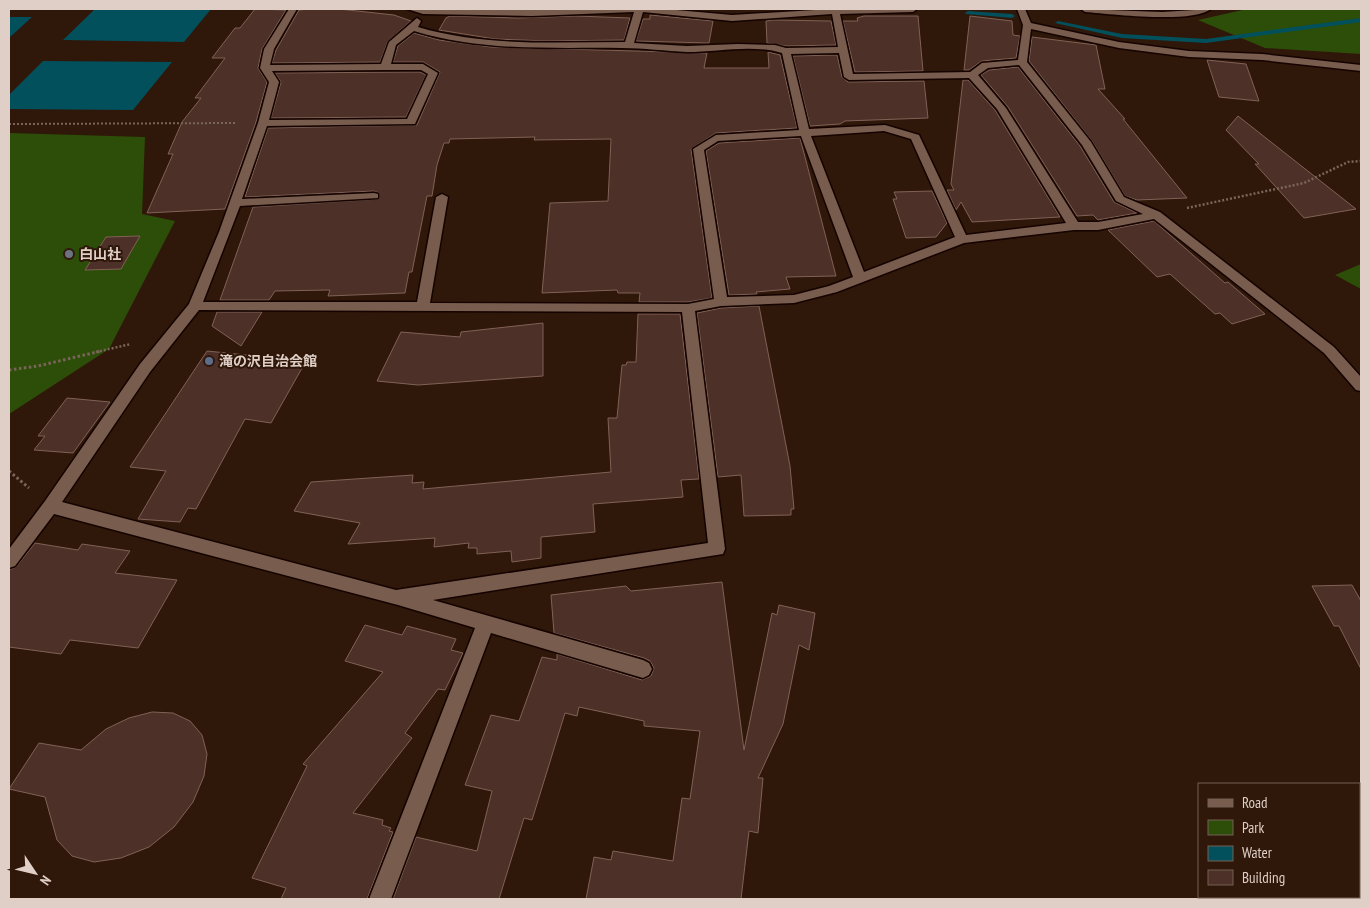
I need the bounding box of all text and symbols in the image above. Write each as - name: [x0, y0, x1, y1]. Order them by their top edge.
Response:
- place label: 白山社: [79, 245, 121, 263]
- marker: 白山社: [63, 248, 75, 260]
- place label: 滝の沢自治会館: [219, 352, 317, 370]
- marker: 滝の沢自治会館: [203, 355, 215, 367]
- legend: [1198, 783, 1360, 898]
- text: Road: [1242, 793, 1268, 812]
- text: Park: [1242, 818, 1264, 837]
- text: Water: [1242, 843, 1273, 862]
- north arrow: [10, 848, 60, 898]
- text: Building: [1242, 868, 1285, 887]
- text: N: [36, 872, 55, 889]

